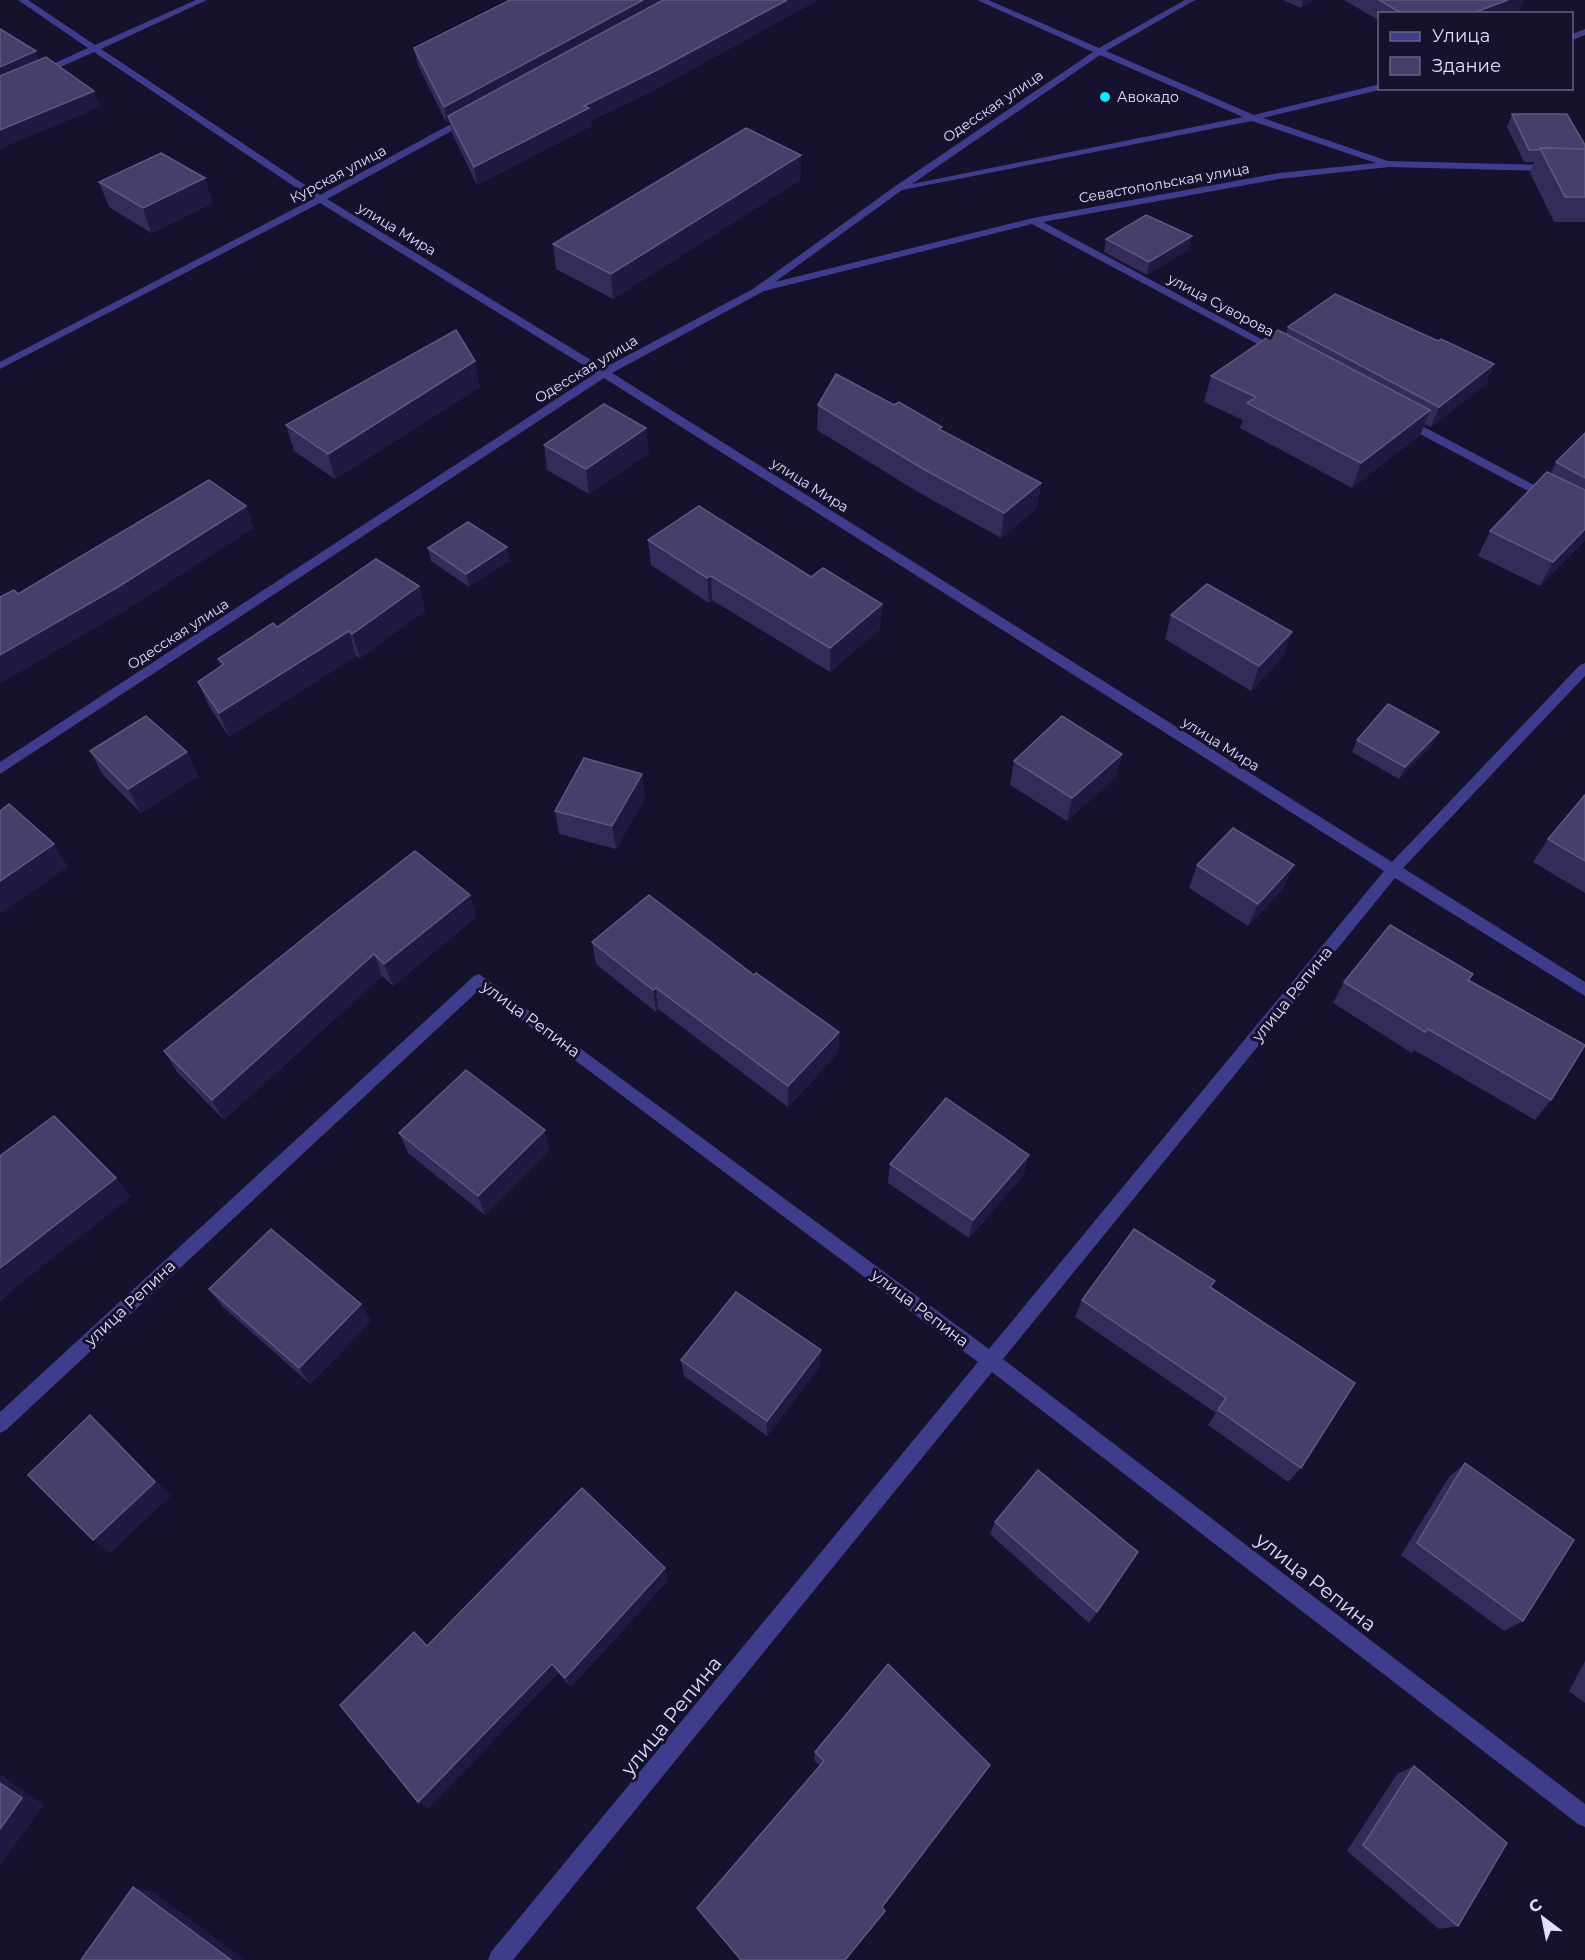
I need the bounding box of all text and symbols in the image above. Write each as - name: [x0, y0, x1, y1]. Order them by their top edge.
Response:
- legend: [1378, 12, 1573, 90]
- text: Улица: [1432, 25, 1490, 47]
- text: Здание: [1432, 55, 1501, 77]
- street label: Одесская улица: [939, 66, 1047, 146]
- place label: Авокадо: [1117, 88, 1179, 106]
- marker: Авокадо: [1098, 90, 1112, 104]
- street label: Курская улица: [287, 141, 389, 207]
- street label: Севастопольская улица: [1077, 159, 1251, 207]
- street label: улица Мира: [354, 198, 439, 259]
- street label: улица Суворова: [1164, 269, 1277, 341]
- street label: Одесская улица: [531, 331, 641, 407]
- street label: улица Мира: [767, 453, 852, 516]
- street label: Одесская улица: [124, 595, 232, 673]
- street label: улица Мира: [1178, 712, 1263, 775]
- street label: улица Репина: [1247, 943, 1336, 1046]
- street label: улица Репина: [477, 976, 584, 1061]
- street label: улица Репина: [80, 1256, 179, 1351]
- street label: улица Репина: [867, 1265, 972, 1351]
- street label: улица Репина: [1250, 1527, 1381, 1637]
- street label: улица Репина: [615, 1652, 726, 1781]
- north arrow: [1513, 1888, 1573, 1948]
- text: С: [1525, 1894, 1546, 1917]

